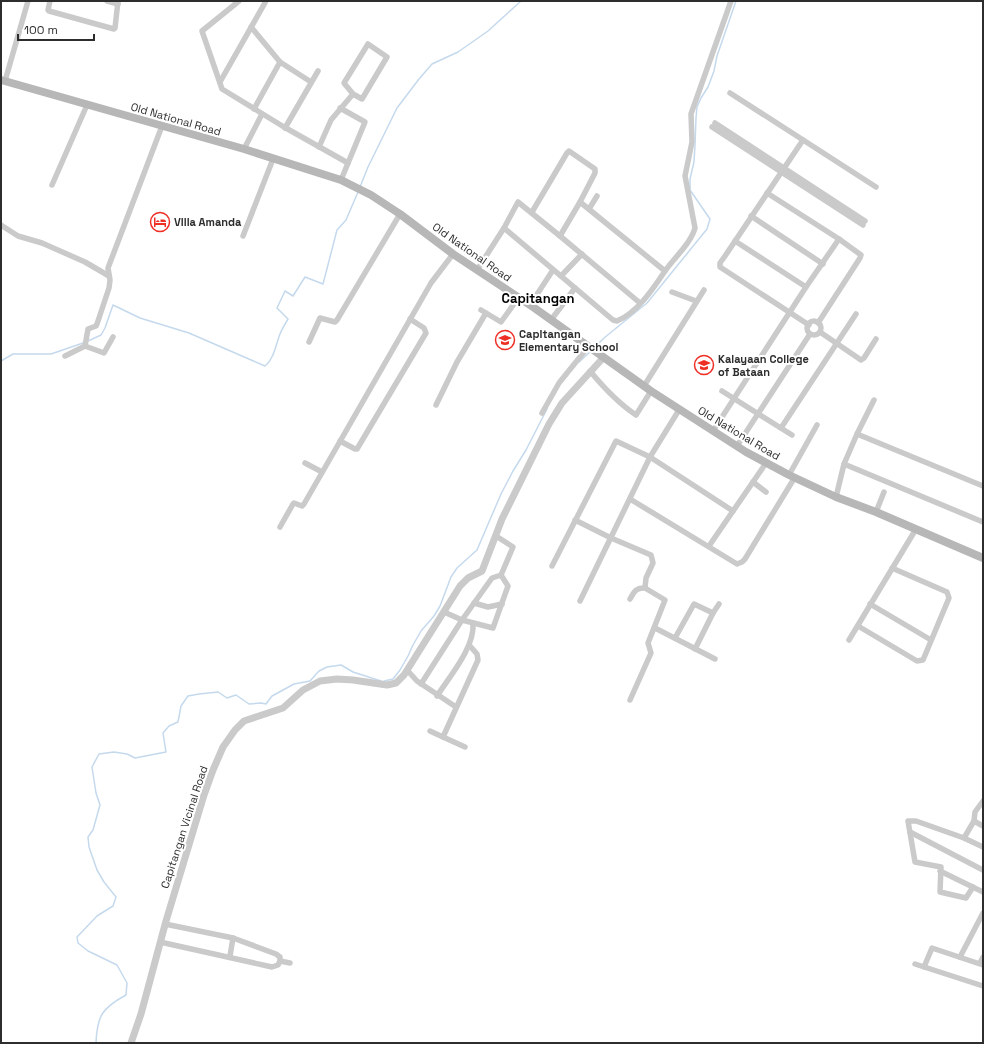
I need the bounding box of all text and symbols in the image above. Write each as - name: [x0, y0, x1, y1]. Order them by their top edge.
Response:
- scale bar: [18, 16, 94, 42]
- text: 100 m: [24, 22, 58, 38]
- street label: Old National Road: [129, 99, 223, 139]
- hotel icon: Villa Amanda: [149, 211, 171, 233]
- place label: Villa Amanda: [174, 215, 242, 229]
- street label: Old National Road: [430, 219, 514, 285]
- district label: Capitangan: [502, 290, 574, 307]
- place label: Capitangan Elementary School: [519, 327, 618, 354]
- school or university icon: Capitangan Elementary School: [494, 329, 516, 351]
- place label: Kalayaan College of Bataan: [718, 352, 809, 379]
- school or university icon: Kalayaan College of Bataan: [693, 354, 715, 376]
- street label: Old National Road: [695, 403, 783, 463]
- street label: Capitangan Vicinal Road: [157, 764, 211, 890]

